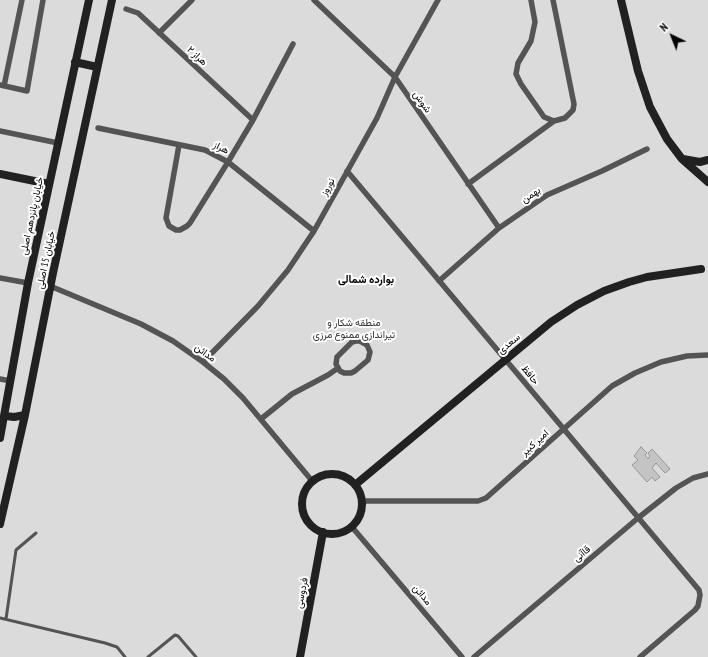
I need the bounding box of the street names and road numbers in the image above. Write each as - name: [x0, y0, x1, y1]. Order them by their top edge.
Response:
- street label: هراز ۲: [184, 44, 210, 68]
- street label: شوش: [410, 89, 434, 115]
- street label: هراز: [211, 139, 231, 157]
- street label: خیابان پانزدهم اصلی: [18, 176, 46, 256]
- street label: نوروز: [318, 176, 338, 198]
- street label: بهمن: [519, 184, 543, 206]
- street label: خیابان 15 اصلی: [34, 230, 58, 290]
- street label: سعدی: [495, 331, 523, 357]
- street label: مدائن: [192, 341, 218, 365]
- street label: حافظ: [519, 363, 541, 387]
- street label: امیر کبیر: [519, 427, 551, 459]
- street label: قاآنی: [571, 543, 593, 565]
- street label: فردوسی: [293, 577, 311, 609]
- street label: مدائن: [410, 582, 434, 608]

